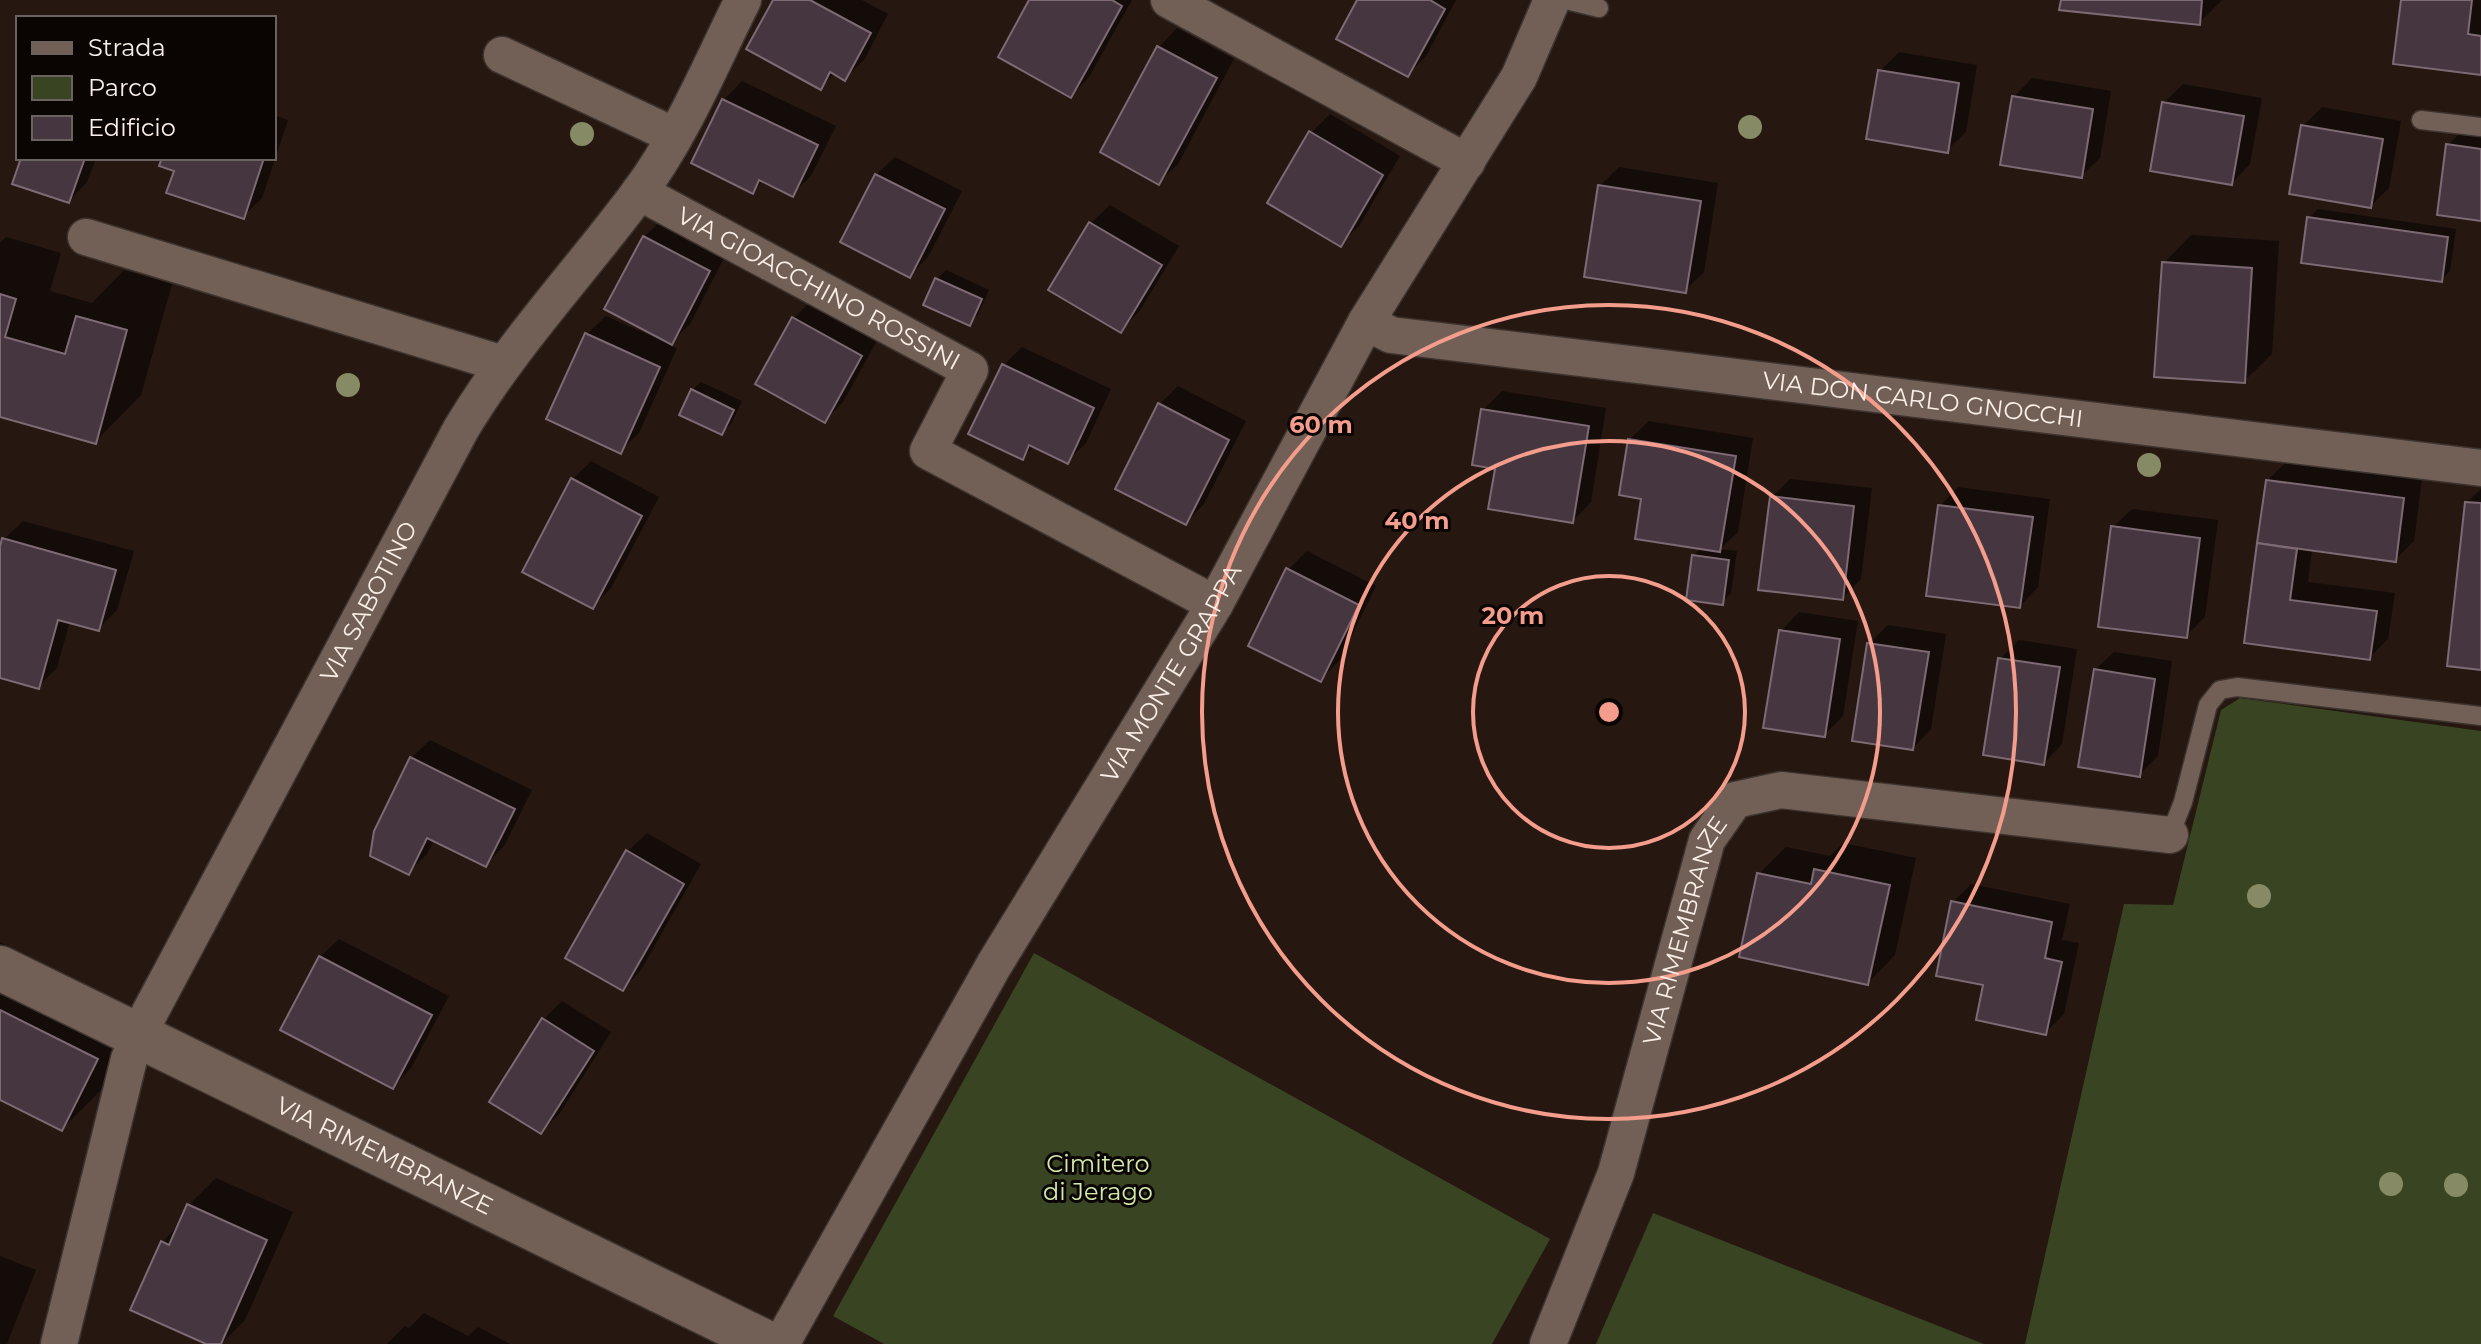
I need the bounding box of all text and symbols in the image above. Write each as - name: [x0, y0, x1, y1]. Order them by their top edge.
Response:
- legend: [16, 16, 276, 160]
- text: Strada: [88, 33, 166, 62]
- text: Parco: [88, 73, 157, 102]
- text: Edificio: [88, 113, 176, 142]
- street label: VIA GIOACCHINO ROSSINI: [673, 200, 965, 376]
- street label: VIA DON CARLO GNOCCHI: [1761, 365, 2085, 433]
- text: 60 m: [1289, 410, 1353, 439]
- text: 40 m: [1385, 506, 1449, 535]
- street label: VIA SABOTINO: [314, 516, 423, 687]
- street label: VIA MONTE GRAPPA: [1094, 559, 1248, 788]
- text: 20 m: [1482, 601, 1544, 630]
- centre of rings: [1595, 698, 1623, 726]
- street label: VIA RIMEMBRANZE: [1637, 810, 1733, 1048]
- street label: VIA RIMEMBRANZE: [272, 1090, 498, 1221]
- park label: Cimitero di Jerago: [1043, 1149, 1153, 1206]

